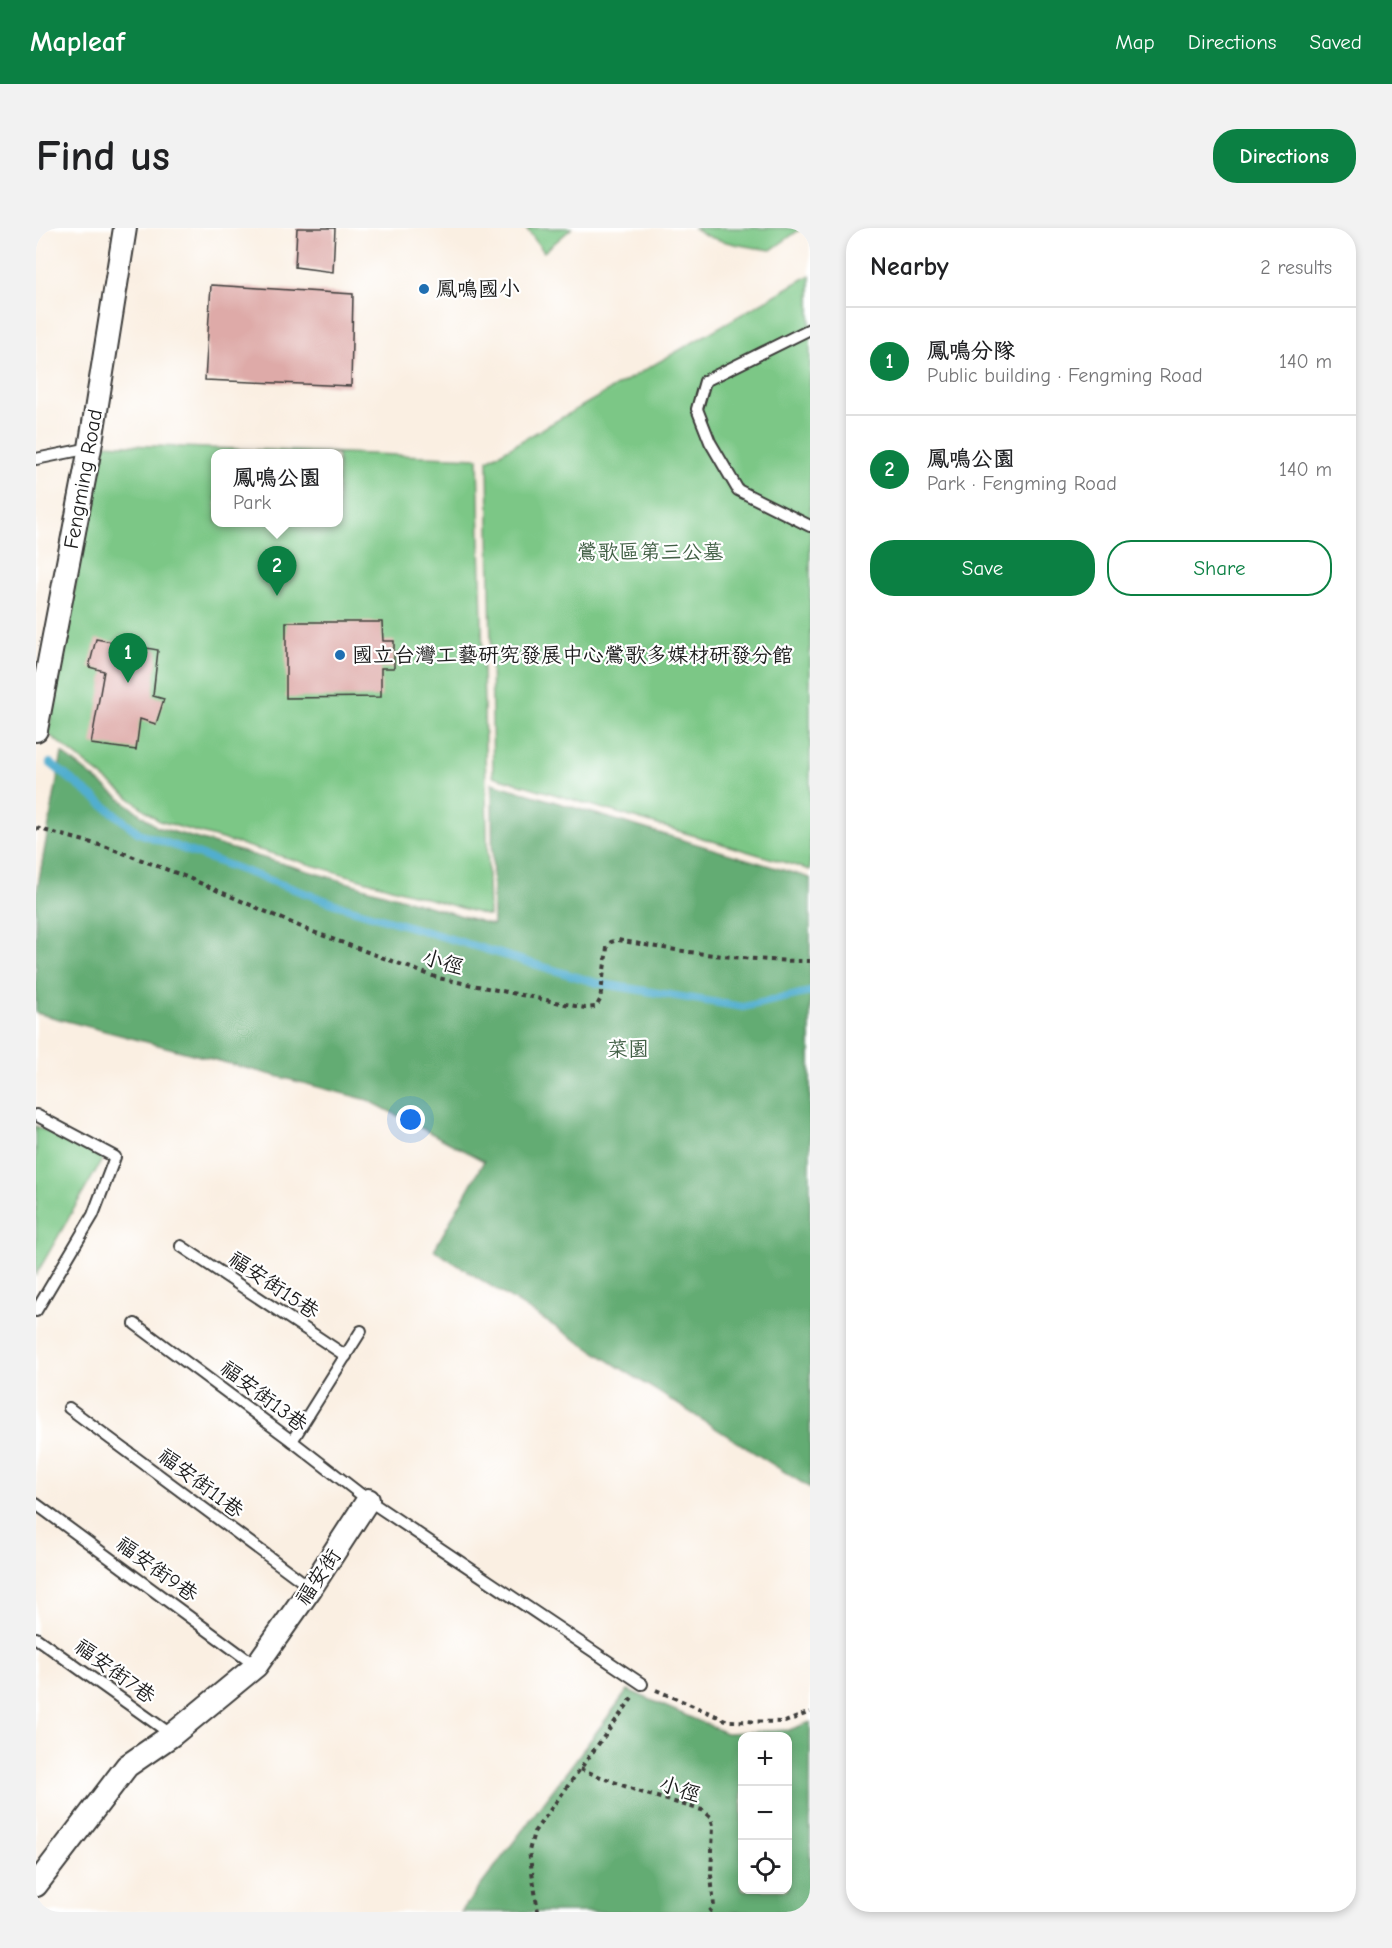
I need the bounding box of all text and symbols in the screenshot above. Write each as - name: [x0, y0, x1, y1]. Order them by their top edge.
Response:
- text: Mapleaf: [30, 26, 125, 58]
- text: Map: [1115, 30, 1155, 54]
- text: Directions: [1188, 30, 1277, 54]
- text: Saved: [1310, 30, 1362, 54]
- button: Directions: [1213, 129, 1356, 183]
- text: Find us: [36, 132, 170, 181]
- text: Nearby: [870, 252, 949, 282]
- text: 2 results: [1260, 256, 1332, 279]
- place label: 鳳鳴國小: [436, 277, 520, 301]
- marker: 鳳鳴國小: [417, 282, 431, 296]
- text: 鳳鳴分隊: [927, 338, 1015, 364]
- text: 1: [886, 350, 893, 373]
- text: 140 m: [1279, 350, 1332, 373]
- text: Public building · Fengming Road: [927, 364, 1203, 387]
- street label: Fengming Road: [59, 407, 107, 551]
- text: 鳳鳴公園: [927, 446, 1015, 472]
- popup: [211, 449, 343, 527]
- text: 2: [885, 458, 894, 481]
- text: 140 m: [1279, 458, 1332, 481]
- text: 鳳鳴公園: [233, 465, 321, 491]
- text: Park · Fengming Road: [927, 472, 1117, 495]
- text: Park: [233, 491, 271, 514]
- park label: 鶯歌區第三公墓: [577, 540, 724, 564]
- button: Save: [870, 540, 1095, 596]
- button: Share: [1107, 540, 1332, 596]
- pin: 2: [258, 546, 296, 596]
- pin: 1: [108, 634, 148, 683]
- place label: 國立台灣工藝研究發展中心鶯歌多媒材研發分館: [352, 643, 793, 667]
- marker: 國立台灣工藝研究發展中心鶯歌多媒材研發分館: [333, 648, 347, 662]
- street label: 小徑: [420, 945, 466, 979]
- park label: 菜園: [607, 1037, 649, 1061]
- your location: [396, 1105, 425, 1134]
- street label: 福安街15巷: [224, 1246, 324, 1324]
- street label: 福安街13巷: [216, 1355, 312, 1437]
- street label: 福安街11巷: [154, 1443, 248, 1523]
- street label: 福安街9巷: [111, 1531, 203, 1607]
- street label: 福安街: [290, 1544, 346, 1610]
- street label: 福安街7巷: [70, 1634, 160, 1708]
- map controls: [738, 1732, 792, 1894]
- button: +: [738, 1732, 792, 1786]
- street label: 小徑: [656, 1771, 704, 1807]
- button: −: [738, 1786, 792, 1840]
- button: locate: [738, 1840, 792, 1894]

